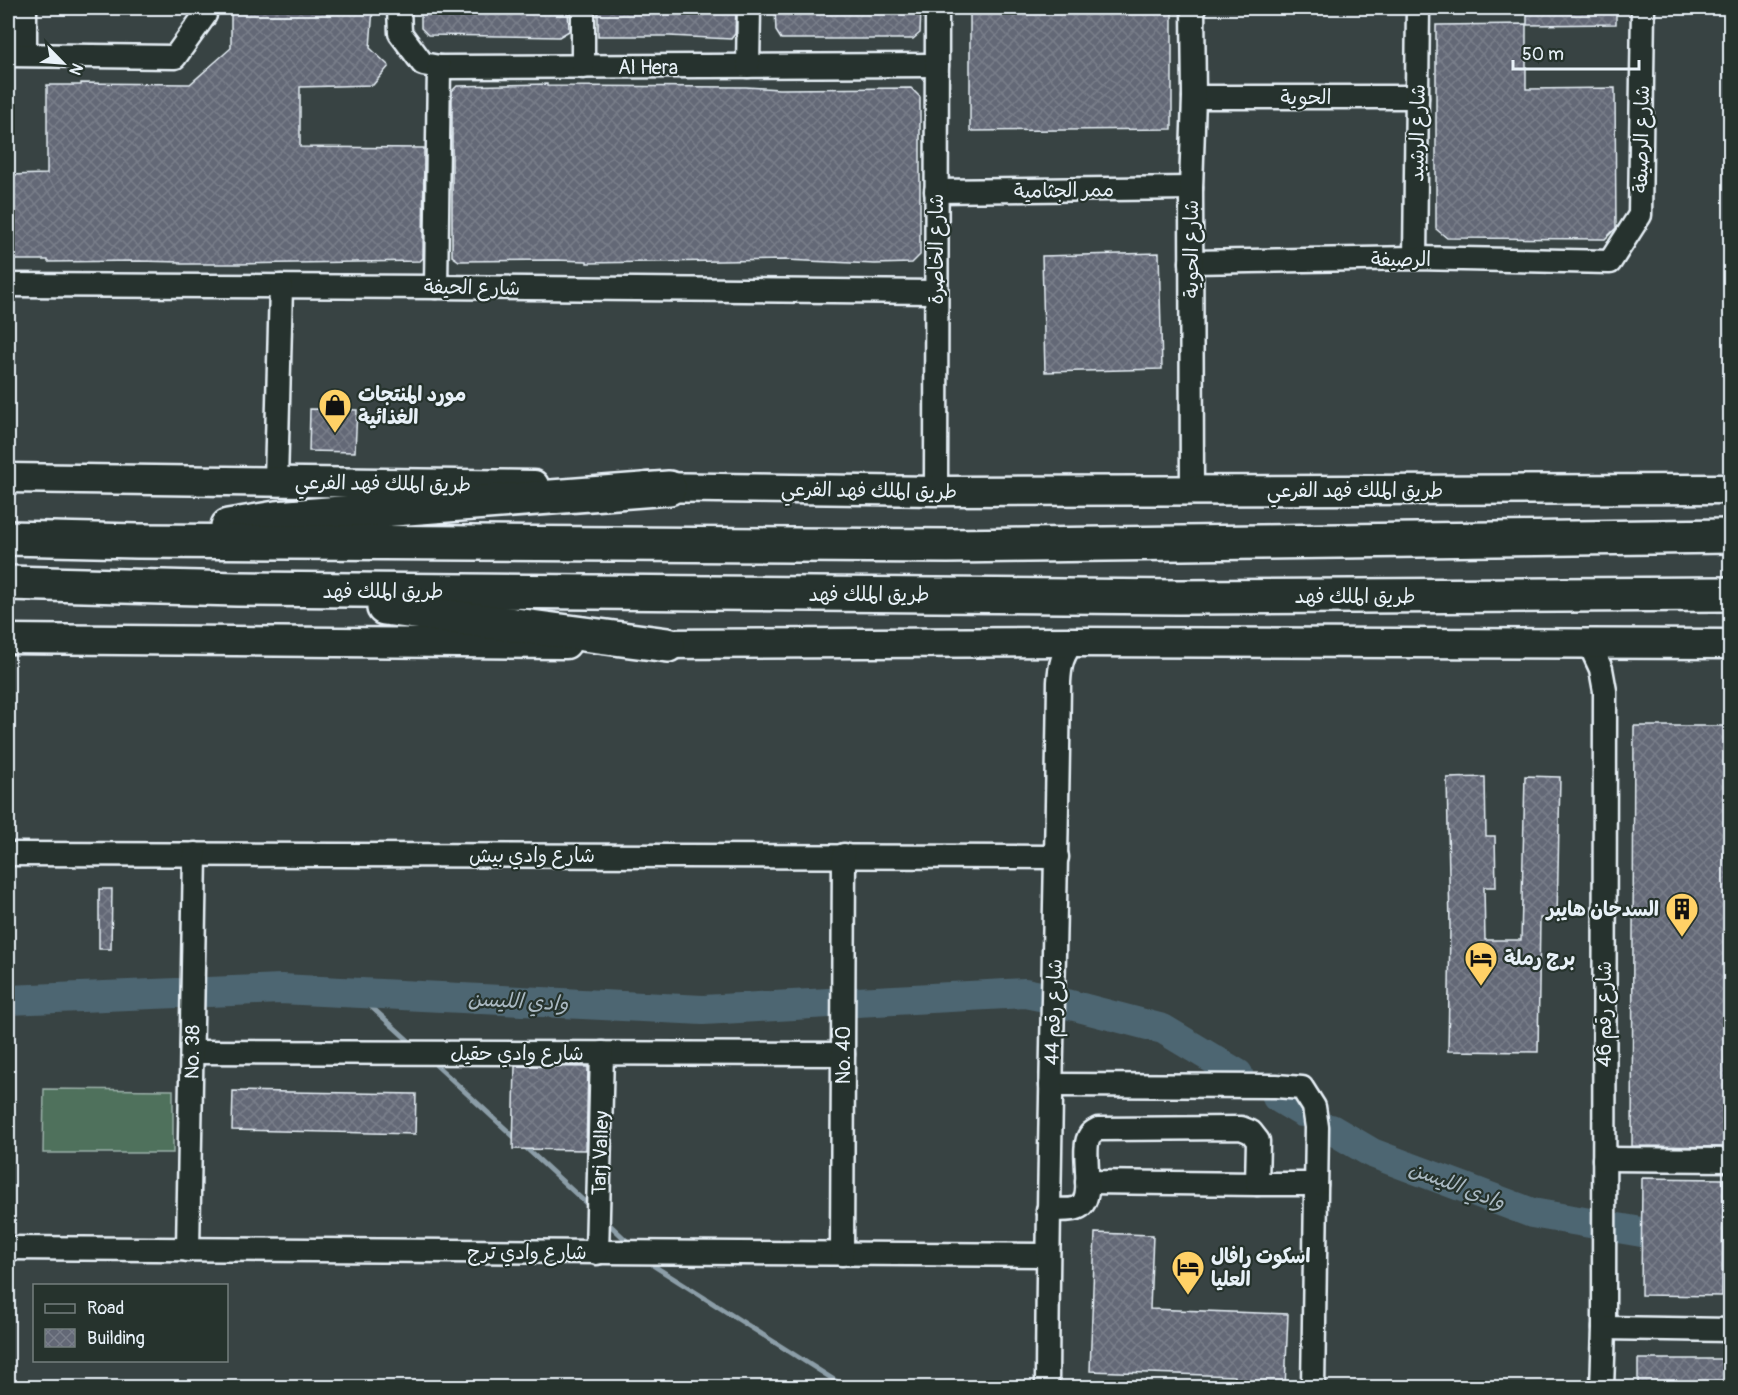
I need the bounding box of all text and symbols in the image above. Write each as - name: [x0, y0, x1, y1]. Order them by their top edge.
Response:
- north arrow: [33, 33, 93, 93]
- scale bar: [1513, 33, 1639, 71]
- text: 50 m: [1522, 43, 1564, 66]
- street label: Al Hera: [618, 55, 678, 80]
- text: N: [64, 60, 87, 78]
- street label: شارع الرشيد: [1404, 84, 1432, 182]
- street label: الحوية: [1281, 85, 1331, 110]
- street label: شارع الرصيفة: [1628, 85, 1656, 193]
- street label: ممر الجثامية: [1014, 177, 1114, 204]
- street label: شارع الخاصرة: [924, 194, 950, 305]
- street label: شارع الحوية: [1179, 200, 1205, 298]
- street label: الرصيفة: [1371, 247, 1431, 272]
- street label: شارع الحيفة: [424, 274, 520, 302]
- place label: مورد المنتجات الغذائية: [358, 382, 466, 430]
- shop icon: مورد المنتجات الغذائية: [317, 387, 353, 434]
- street label: طريق الملك فهد الفرعي: [294, 469, 471, 503]
- street label: طريق الملك فهد الفرعي: [780, 476, 957, 510]
- street label: طريق الملك فهد الفرعي: [1267, 478, 1443, 508]
- street label: طريق الملك فهد: [323, 579, 443, 604]
- street label: طريق الملك فهد: [809, 582, 929, 607]
- street label: طريق الملك فهد: [1295, 584, 1415, 609]
- street label: شارع وادي بيش: [469, 843, 595, 870]
- building icon: السدحان هايبر: [1664, 891, 1700, 938]
- place label: السدحان هايبر: [1545, 897, 1659, 922]
- hotel icon: برج رملة: [1463, 940, 1499, 987]
- place label: برج رملة: [1504, 946, 1575, 971]
- street label: شارع رقم 44: [1039, 958, 1070, 1066]
- street label: شارع رقم 46: [1592, 961, 1619, 1067]
- water label: وادي الليسن: [467, 985, 569, 1019]
- street label: No. 38: [180, 1025, 205, 1079]
- street label: No. 40: [831, 1026, 856, 1084]
- street label: شارع وادي حقيل: [450, 1041, 584, 1068]
- street label: Tarj Valley: [587, 1110, 614, 1196]
- water label: وادي الليسن: [1405, 1155, 1509, 1217]
- street label: شارع وادي ترج: [467, 1240, 587, 1267]
- place label: اسكوت رافال العليا: [1211, 1244, 1311, 1292]
- hotel icon: اسكوت رافال العليا: [1170, 1249, 1206, 1296]
- legend: [33, 1284, 228, 1362]
- text: Road: [87, 1297, 124, 1320]
- text: Building: [87, 1327, 145, 1350]

